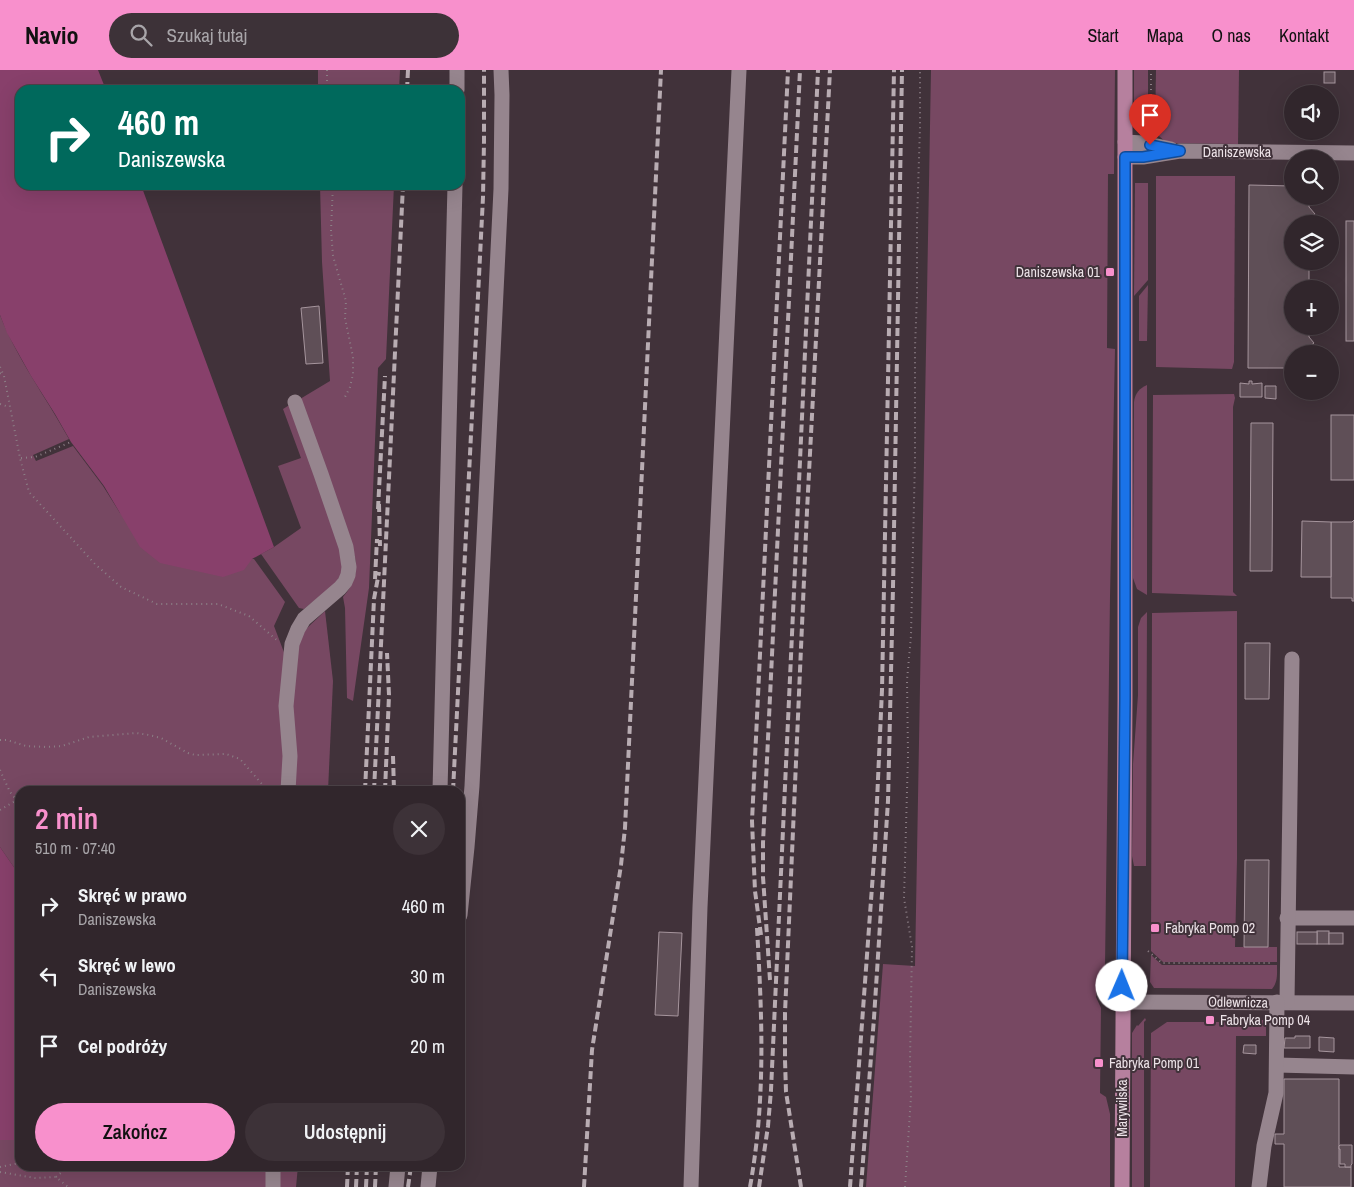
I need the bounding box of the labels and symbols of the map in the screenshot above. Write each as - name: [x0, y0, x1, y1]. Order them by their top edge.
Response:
- pin: [1129, 94, 1171, 145]
- street label: Daniszewska: [1203, 143, 1272, 161]
- place label: Daniszewska 01: [1016, 263, 1101, 281]
- marker: Daniszewska 01: [1104, 266, 1116, 278]
- place label: Fabryka Pomp 02: [1165, 919, 1255, 937]
- marker: Fabryka Pomp 02: [1149, 922, 1161, 934]
- position arrow: [1095, 959, 1147, 1011]
- street label: Odlewnicza: [1208, 992, 1269, 1012]
- place label: Fabryka Pomp 04: [1220, 1011, 1311, 1029]
- marker: Fabryka Pomp 04: [1204, 1014, 1216, 1026]
- place label: Fabryka Pomp 01: [1109, 1054, 1200, 1072]
- marker: Fabryka Pomp 01: [1093, 1057, 1105, 1069]
- street label: Marywilska: [1113, 1079, 1131, 1137]

